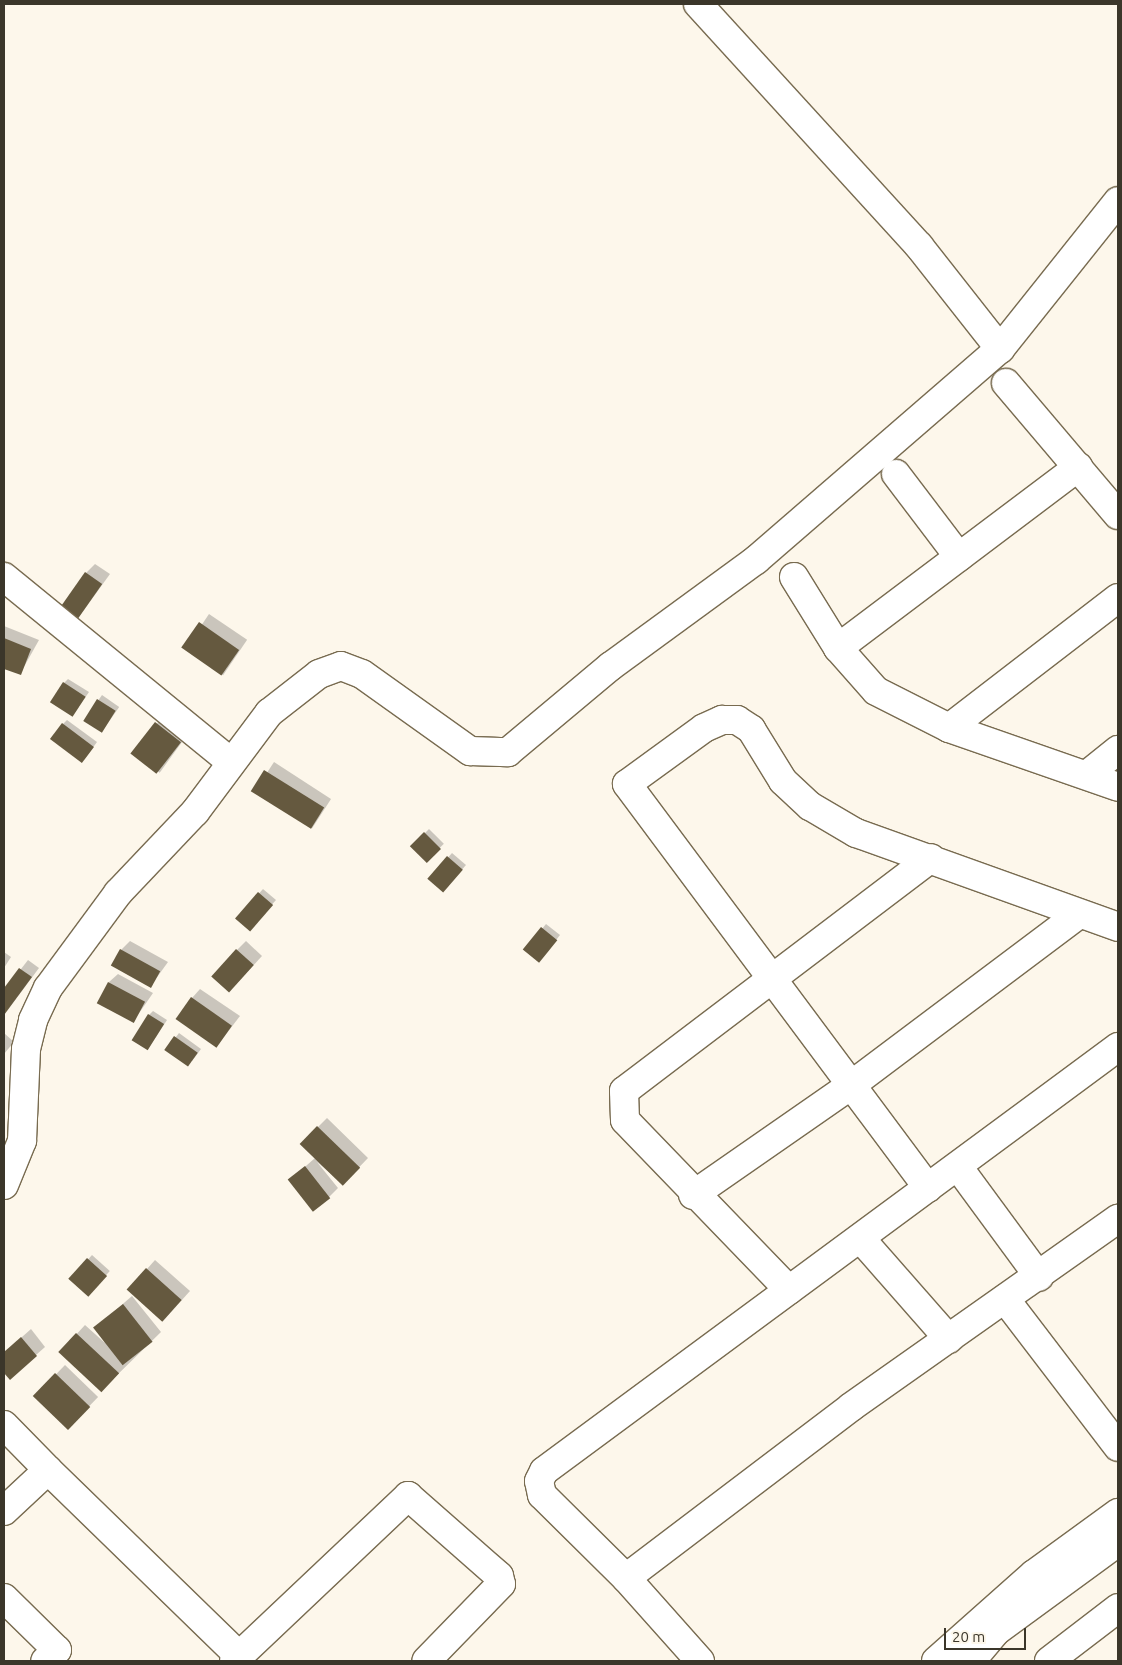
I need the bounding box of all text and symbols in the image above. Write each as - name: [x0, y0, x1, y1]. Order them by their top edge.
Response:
- scale bar: [947, 1618, 1030, 1650]
- text: 20 m: [952, 1628, 985, 1645]

